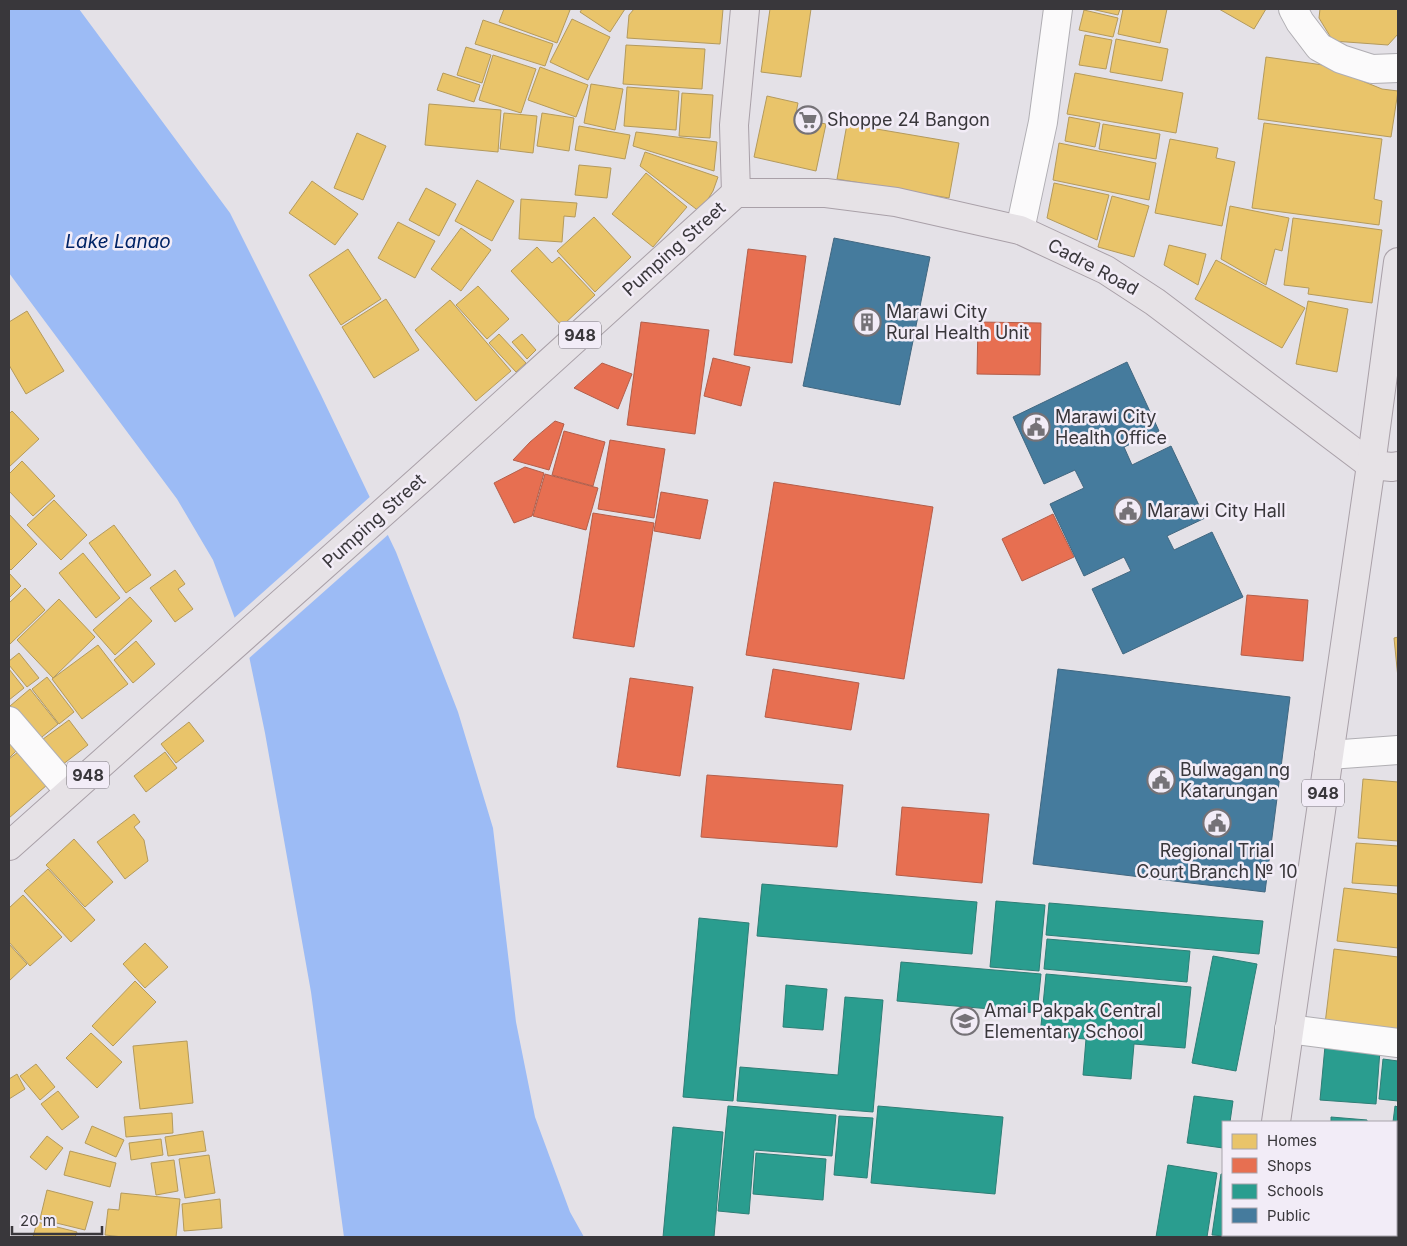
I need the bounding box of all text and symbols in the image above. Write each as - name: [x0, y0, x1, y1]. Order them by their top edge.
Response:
- supermarket icon: Shoppe 24 Bangon: [793, 105, 823, 135]
- place label: Shoppe 24 Bangon: [827, 109, 990, 130]
- street label: Pumping Street: [618, 197, 729, 300]
- water label: Lake Lanao: [65, 230, 171, 253]
- street label: Cadre Road: [1044, 234, 1142, 299]
- place label: Marawi City Rural Health Unit: [886, 301, 1029, 343]
- building icon: Marawi City Rural Health Unit: [852, 307, 882, 337]
- road number: 948: [559, 322, 601, 348]
- place label: Marawi City Health Office: [1055, 406, 1167, 448]
- public building icon: Marawi City Health Office: [1021, 412, 1051, 442]
- street label: Pumping Street: [318, 469, 429, 572]
- public building icon: Marawi City Hall: [1113, 496, 1143, 526]
- place label: Marawi City Hall: [1147, 500, 1286, 521]
- place label: Bulwagan ng Katarungan: [1180, 759, 1290, 801]
- road number: 948: [67, 762, 109, 788]
- public building icon: Bulwagan ng Katarungan: [1146, 765, 1176, 795]
- road number: 948: [1302, 780, 1344, 806]
- public building icon: Regional Trial Court Branch № 10: [1202, 808, 1232, 838]
- place label: Regional Trial Court Branch № 10: [1136, 840, 1298, 882]
- place label: Amai Pakpak Central Elementary School: [984, 1000, 1161, 1042]
- school or university icon: Amai Pakpak Central Elementary School: [950, 1006, 980, 1036]
- legend: [1222, 1121, 1397, 1236]
- text: Homes: [1267, 1131, 1317, 1150]
- text: Shops: [1267, 1156, 1312, 1175]
- text: Schools: [1267, 1181, 1324, 1200]
- scale bar: [12, 1204, 102, 1236]
- text: Public: [1267, 1206, 1310, 1225]
- text: 20 m: [20, 1211, 56, 1230]

